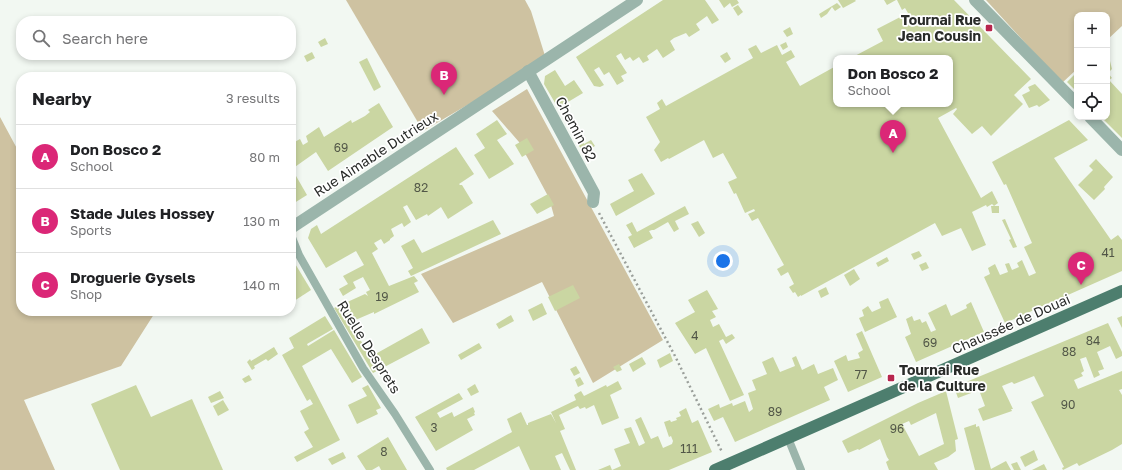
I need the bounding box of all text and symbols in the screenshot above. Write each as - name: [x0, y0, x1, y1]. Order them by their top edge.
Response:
- place label: Tournai Rue Jean Cousin: [898, 11, 981, 44]
- map controls: [1074, 12, 1110, 120]
- button: +: [1074, 12, 1110, 48]
- search box: [16, 16, 296, 60]
- marker: Tournai Rue Jean Cousin: [984, 23, 994, 33]
- icon: search: [30, 27, 52, 49]
- text: Search here: [62, 29, 148, 47]
- button: −: [1074, 48, 1110, 84]
- popup: [833, 55, 953, 107]
- pin: B: [431, 62, 457, 95]
- text: Don Bosco 2: [847, 64, 939, 82]
- text: School: [847, 82, 891, 98]
- button: locate: [1074, 84, 1110, 120]
- text: Nearby: [32, 88, 92, 109]
- text: 3 results: [226, 90, 280, 106]
- street label: Chemin 82: [552, 93, 601, 164]
- street label: Rue Aimable Dutrieux: [310, 107, 441, 200]
- pin: A: [880, 120, 906, 153]
- text: Don Bosco 2: [70, 140, 161, 158]
- house number: 69: [334, 140, 348, 155]
- text: A: [40, 149, 50, 165]
- text: 80 m: [249, 149, 280, 165]
- text: School: [70, 158, 113, 174]
- house number: 82: [414, 180, 428, 195]
- text: Stade Jules Hossey: [70, 204, 215, 222]
- text: B: [40, 213, 50, 229]
- text: 130 m: [243, 213, 280, 229]
- text: Sports: [70, 222, 112, 238]
- house number: 41: [1101, 245, 1115, 260]
- your location: [713, 251, 733, 271]
- pin: C: [1068, 252, 1094, 285]
- text: Droguerie Gysels: [70, 268, 195, 286]
- text: C: [40, 277, 50, 293]
- text: 140 m: [243, 277, 280, 293]
- text: Shop: [70, 286, 102, 302]
- house number: 19: [375, 289, 389, 304]
- street label: Chaussée de Douai: [949, 290, 1073, 357]
- street label: Ruelle Desprets: [334, 297, 405, 396]
- house number: 4: [691, 328, 699, 343]
- house number: 84: [1086, 333, 1100, 348]
- house number: 69: [923, 335, 937, 350]
- house number: 88: [1062, 344, 1076, 359]
- place label: Tournai Rue de la Culture: [899, 361, 986, 394]
- house number: 77: [855, 367, 867, 382]
- marker: Tournai Rue de la Culture: [886, 373, 896, 383]
- house number: 90: [1061, 397, 1075, 412]
- house number: 89: [768, 404, 782, 419]
- house number: 3: [430, 420, 438, 435]
- house number: 96: [890, 421, 904, 436]
- house number: 111: [680, 441, 698, 456]
- house number: 8: [380, 444, 388, 459]

